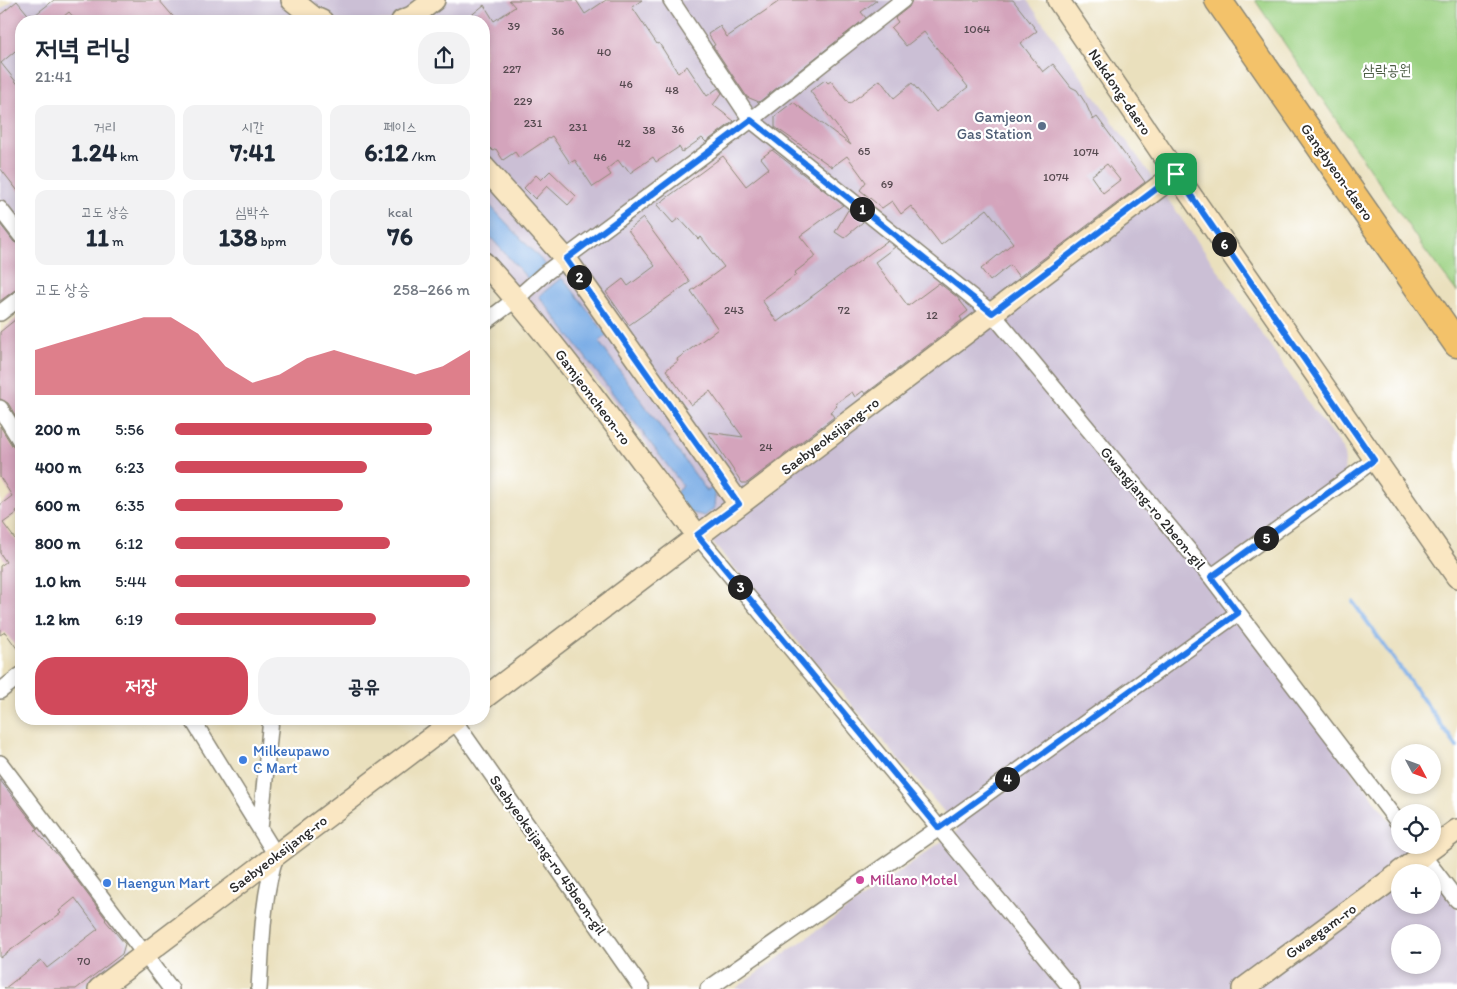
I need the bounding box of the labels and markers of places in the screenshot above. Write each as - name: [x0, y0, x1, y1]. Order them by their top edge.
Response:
- place label: Gamjeon Gas Station: [957, 108, 1033, 143]
- marker: Gamjeon Gas Station: [1036, 120, 1048, 132]
- pin: [1155, 153, 1197, 195]
- pin: 1: [850, 196, 874, 222]
- pin: 6: [1212, 232, 1236, 256]
- pin: 2: [566, 264, 592, 290]
- pin: 5: [1254, 526, 1278, 550]
- pin: 3: [728, 574, 752, 600]
- place label: Milkeupawo C Mart: [253, 742, 330, 777]
- marker: Milkeupawo C Mart: [237, 754, 249, 766]
- pin: 4: [994, 766, 1020, 792]
- place label: Millano Motel: [870, 871, 958, 889]
- place label: Haengun Mart: [117, 874, 210, 892]
- marker: Millano Motel: [854, 874, 866, 886]
- marker: Haengun Mart: [101, 877, 113, 889]

